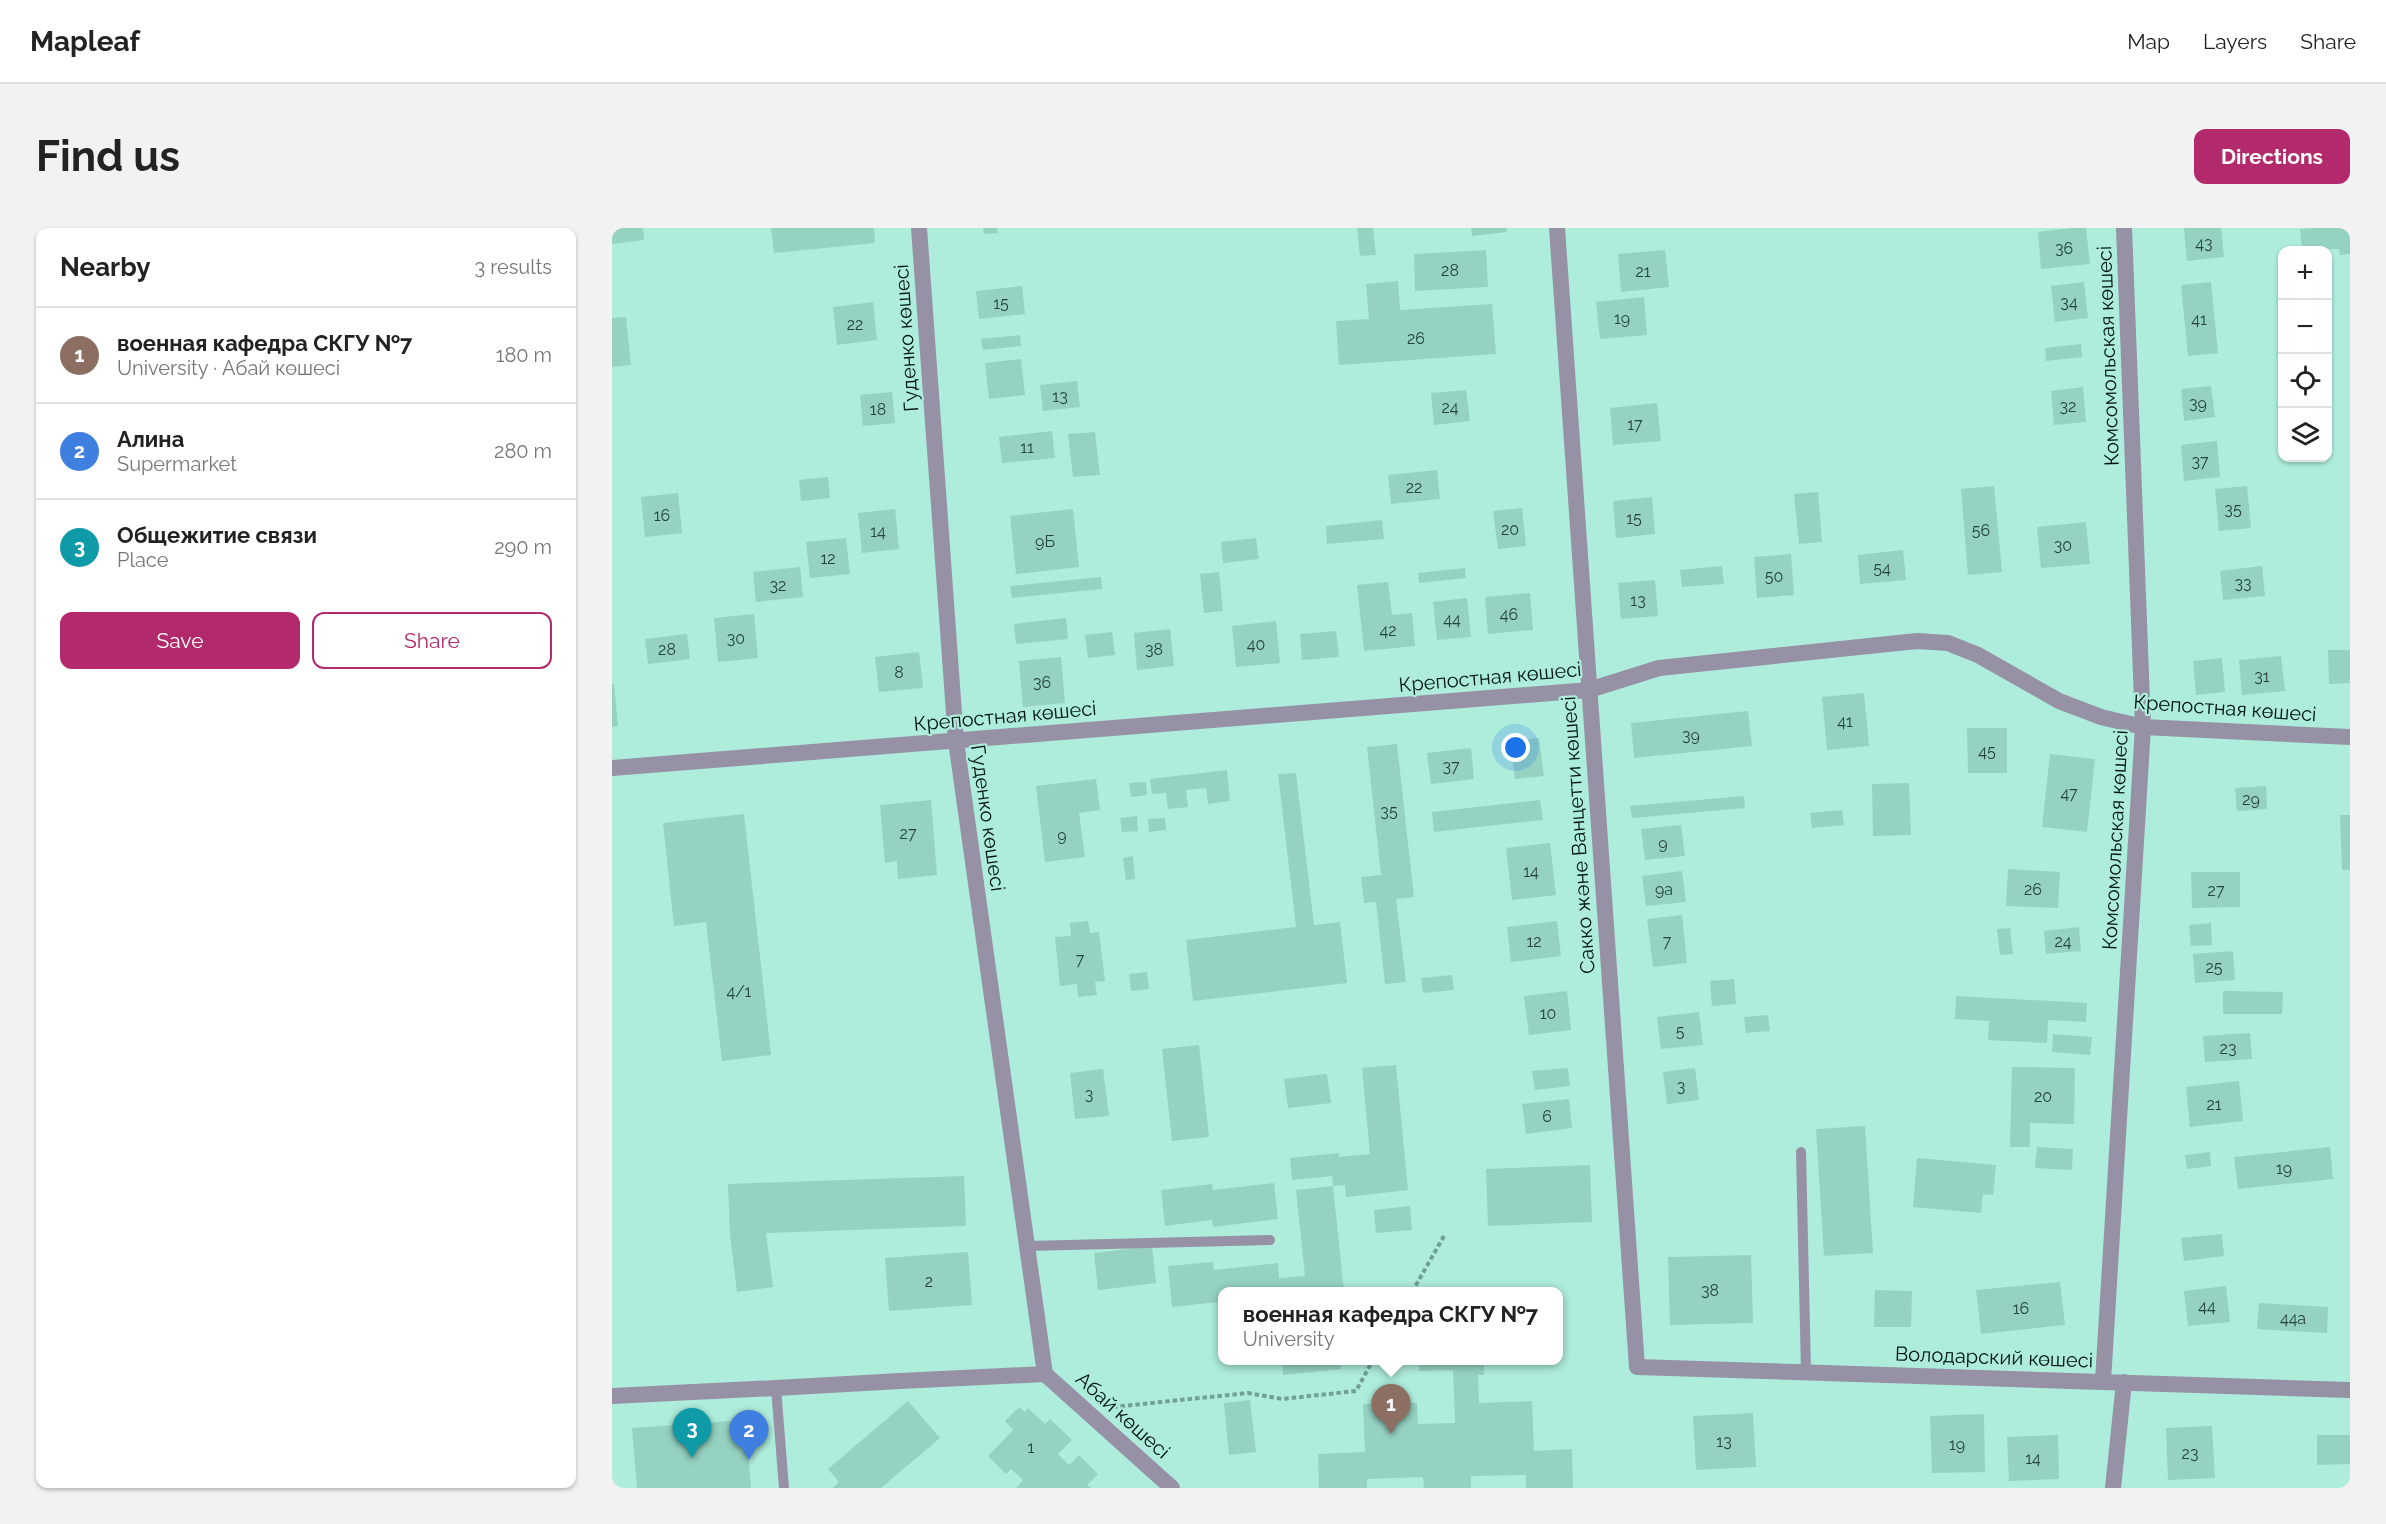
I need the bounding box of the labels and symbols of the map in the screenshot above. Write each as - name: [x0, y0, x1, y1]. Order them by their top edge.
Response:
- house number: 43: [2195, 234, 2213, 253]
- house number: 36: [2055, 239, 2073, 258]
- street label: Комсомольская көшесі: [2092, 245, 2124, 467]
- house number: 28: [1441, 261, 1459, 280]
- house number: 21: [1635, 262, 1651, 281]
- street label: Гуденко көшесі: [889, 263, 923, 413]
- house number: 34: [2060, 293, 2078, 312]
- house number: 15: [993, 294, 1009, 313]
- house number: 19: [1614, 309, 1630, 328]
- house number: 41: [2191, 310, 2207, 329]
- house number: 22: [847, 315, 863, 334]
- house number: 26: [1407, 329, 1425, 348]
- house number: 13: [1052, 387, 1068, 406]
- house number: 39: [2189, 394, 2207, 413]
- house number: 32: [2060, 397, 2076, 416]
- house number: 24: [1441, 398, 1459, 417]
- house number: 18: [870, 400, 886, 419]
- house number: 17: [1627, 415, 1643, 434]
- house number: 11: [1020, 438, 1034, 457]
- house number: 37: [2191, 452, 2209, 471]
- house number: 22: [1406, 478, 1422, 497]
- house number: 35: [2224, 500, 2242, 519]
- house number: 16: [654, 506, 670, 525]
- house number: 15: [1626, 509, 1642, 528]
- house number: 20: [1501, 520, 1519, 539]
- house number: 56: [1972, 521, 1990, 540]
- house number: 14: [870, 522, 886, 541]
- house number: 9Б: [1035, 532, 1055, 551]
- house number: 30: [2054, 536, 2072, 555]
- house number: 12: [820, 549, 836, 568]
- house number: 54: [1873, 559, 1891, 578]
- house number: 50: [1765, 567, 1783, 586]
- house number: 33: [2234, 574, 2252, 593]
- house number: 32: [770, 576, 786, 595]
- house number: 13: [1630, 591, 1646, 610]
- house number: 46: [1500, 605, 1518, 624]
- house number: 44: [1443, 610, 1461, 629]
- house number: 42: [1379, 621, 1397, 640]
- house number: 30: [727, 629, 745, 648]
- house number: 40: [1247, 635, 1265, 654]
- house number: 28: [658, 640, 676, 659]
- house number: 38: [1145, 640, 1163, 659]
- street label: Крепостная көшесі: [1398, 657, 1582, 697]
- house number: 8: [894, 663, 904, 682]
- house number: 31: [2254, 667, 2270, 686]
- house number: 36: [1033, 673, 1051, 692]
- street label: Крепостная көшесі: [2133, 690, 2317, 726]
- street label: Крепостная көшесі: [913, 696, 1097, 736]
- street label: Сакко және Ванцетти көшесі: [1556, 696, 1600, 974]
- house number: 41: [1837, 712, 1853, 731]
- house number: 39: [1682, 726, 1700, 745]
- street label: Комсомольская көшесі: [2097, 729, 2133, 951]
- your location: [1501, 733, 1530, 762]
- house number: 45: [1978, 742, 1996, 761]
- street label: Гуденко көшесі: [966, 743, 1010, 893]
- house number: 37: [1442, 757, 1460, 776]
- house number: 47: [2060, 784, 2078, 803]
- house number: 29: [2242, 790, 2260, 809]
- house number: 35: [1380, 802, 1398, 821]
- house number: 27: [900, 824, 917, 843]
- house number: 9: [1057, 826, 1067, 845]
- house number: 9: [1658, 834, 1668, 853]
- house number: 14: [1523, 862, 1539, 881]
- house number: 9а: [1655, 880, 1673, 899]
- house number: 26: [2024, 880, 2042, 899]
- house number: 27: [2208, 881, 2225, 900]
- house number: 12: [1526, 932, 1542, 951]
- house number: 7: [1663, 932, 1672, 951]
- house number: 24: [2054, 932, 2072, 951]
- house number: 7: [1076, 950, 1085, 969]
- house number: 25: [2205, 958, 2223, 977]
- house number: 4/1: [727, 982, 752, 1001]
- house number: 10: [1540, 1004, 1556, 1023]
- house number: 5: [1676, 1022, 1685, 1041]
- house number: 23: [2220, 1039, 2236, 1058]
- house number: 3: [1677, 1077, 1685, 1096]
- house number: 3: [1085, 1085, 1093, 1104]
- house number: 20: [2034, 1087, 2052, 1106]
- house number: 21: [2206, 1095, 2222, 1114]
- house number: 6: [1542, 1107, 1552, 1126]
- house number: 19: [2276, 1159, 2292, 1178]
- house number: 2: [925, 1272, 933, 1291]
- house number: 38: [1701, 1281, 1719, 1300]
- house number: 44: [2198, 1297, 2216, 1316]
- house number: 16: [2013, 1299, 2029, 1318]
- house number: 44а: [2280, 1309, 2306, 1328]
- street label: Володарский көшесі: [1894, 1342, 2094, 1372]
- street label: Абай көшесі: [1071, 1367, 1175, 1463]
- pin: 1: [1372, 1384, 1410, 1434]
- pin: 3: [672, 1408, 712, 1458]
- pin: 2: [730, 1410, 768, 1460]
- house number: 13: [1716, 1432, 1732, 1451]
- house number: 19: [1949, 1435, 1965, 1454]
- house number: 1: [1028, 1438, 1035, 1457]
- house number: 23: [2182, 1444, 2198, 1463]
- house number: 14: [2025, 1449, 2041, 1468]

